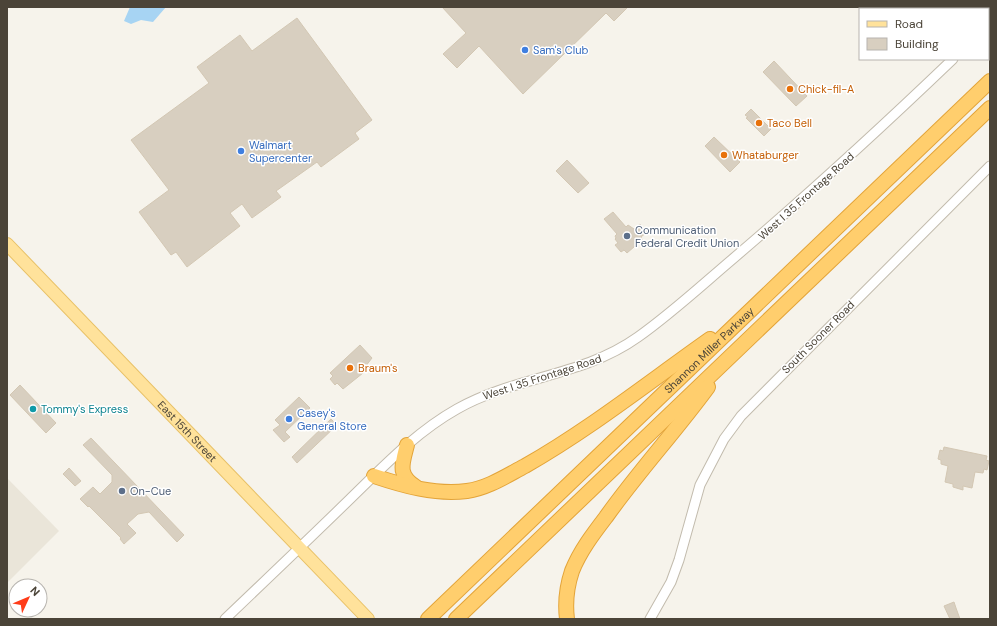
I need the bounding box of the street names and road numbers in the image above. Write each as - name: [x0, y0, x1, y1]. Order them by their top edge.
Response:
- street label: West I 35 Frontage Road: [755, 149, 857, 243]
- street label: South Sooner Road: [779, 298, 857, 376]
- street label: Shannon Miller Parkway: [661, 304, 757, 396]
- street label: West I 35 Frontage Road: [481, 351, 603, 403]
- street label: East 15th Street: [155, 398, 220, 465]

